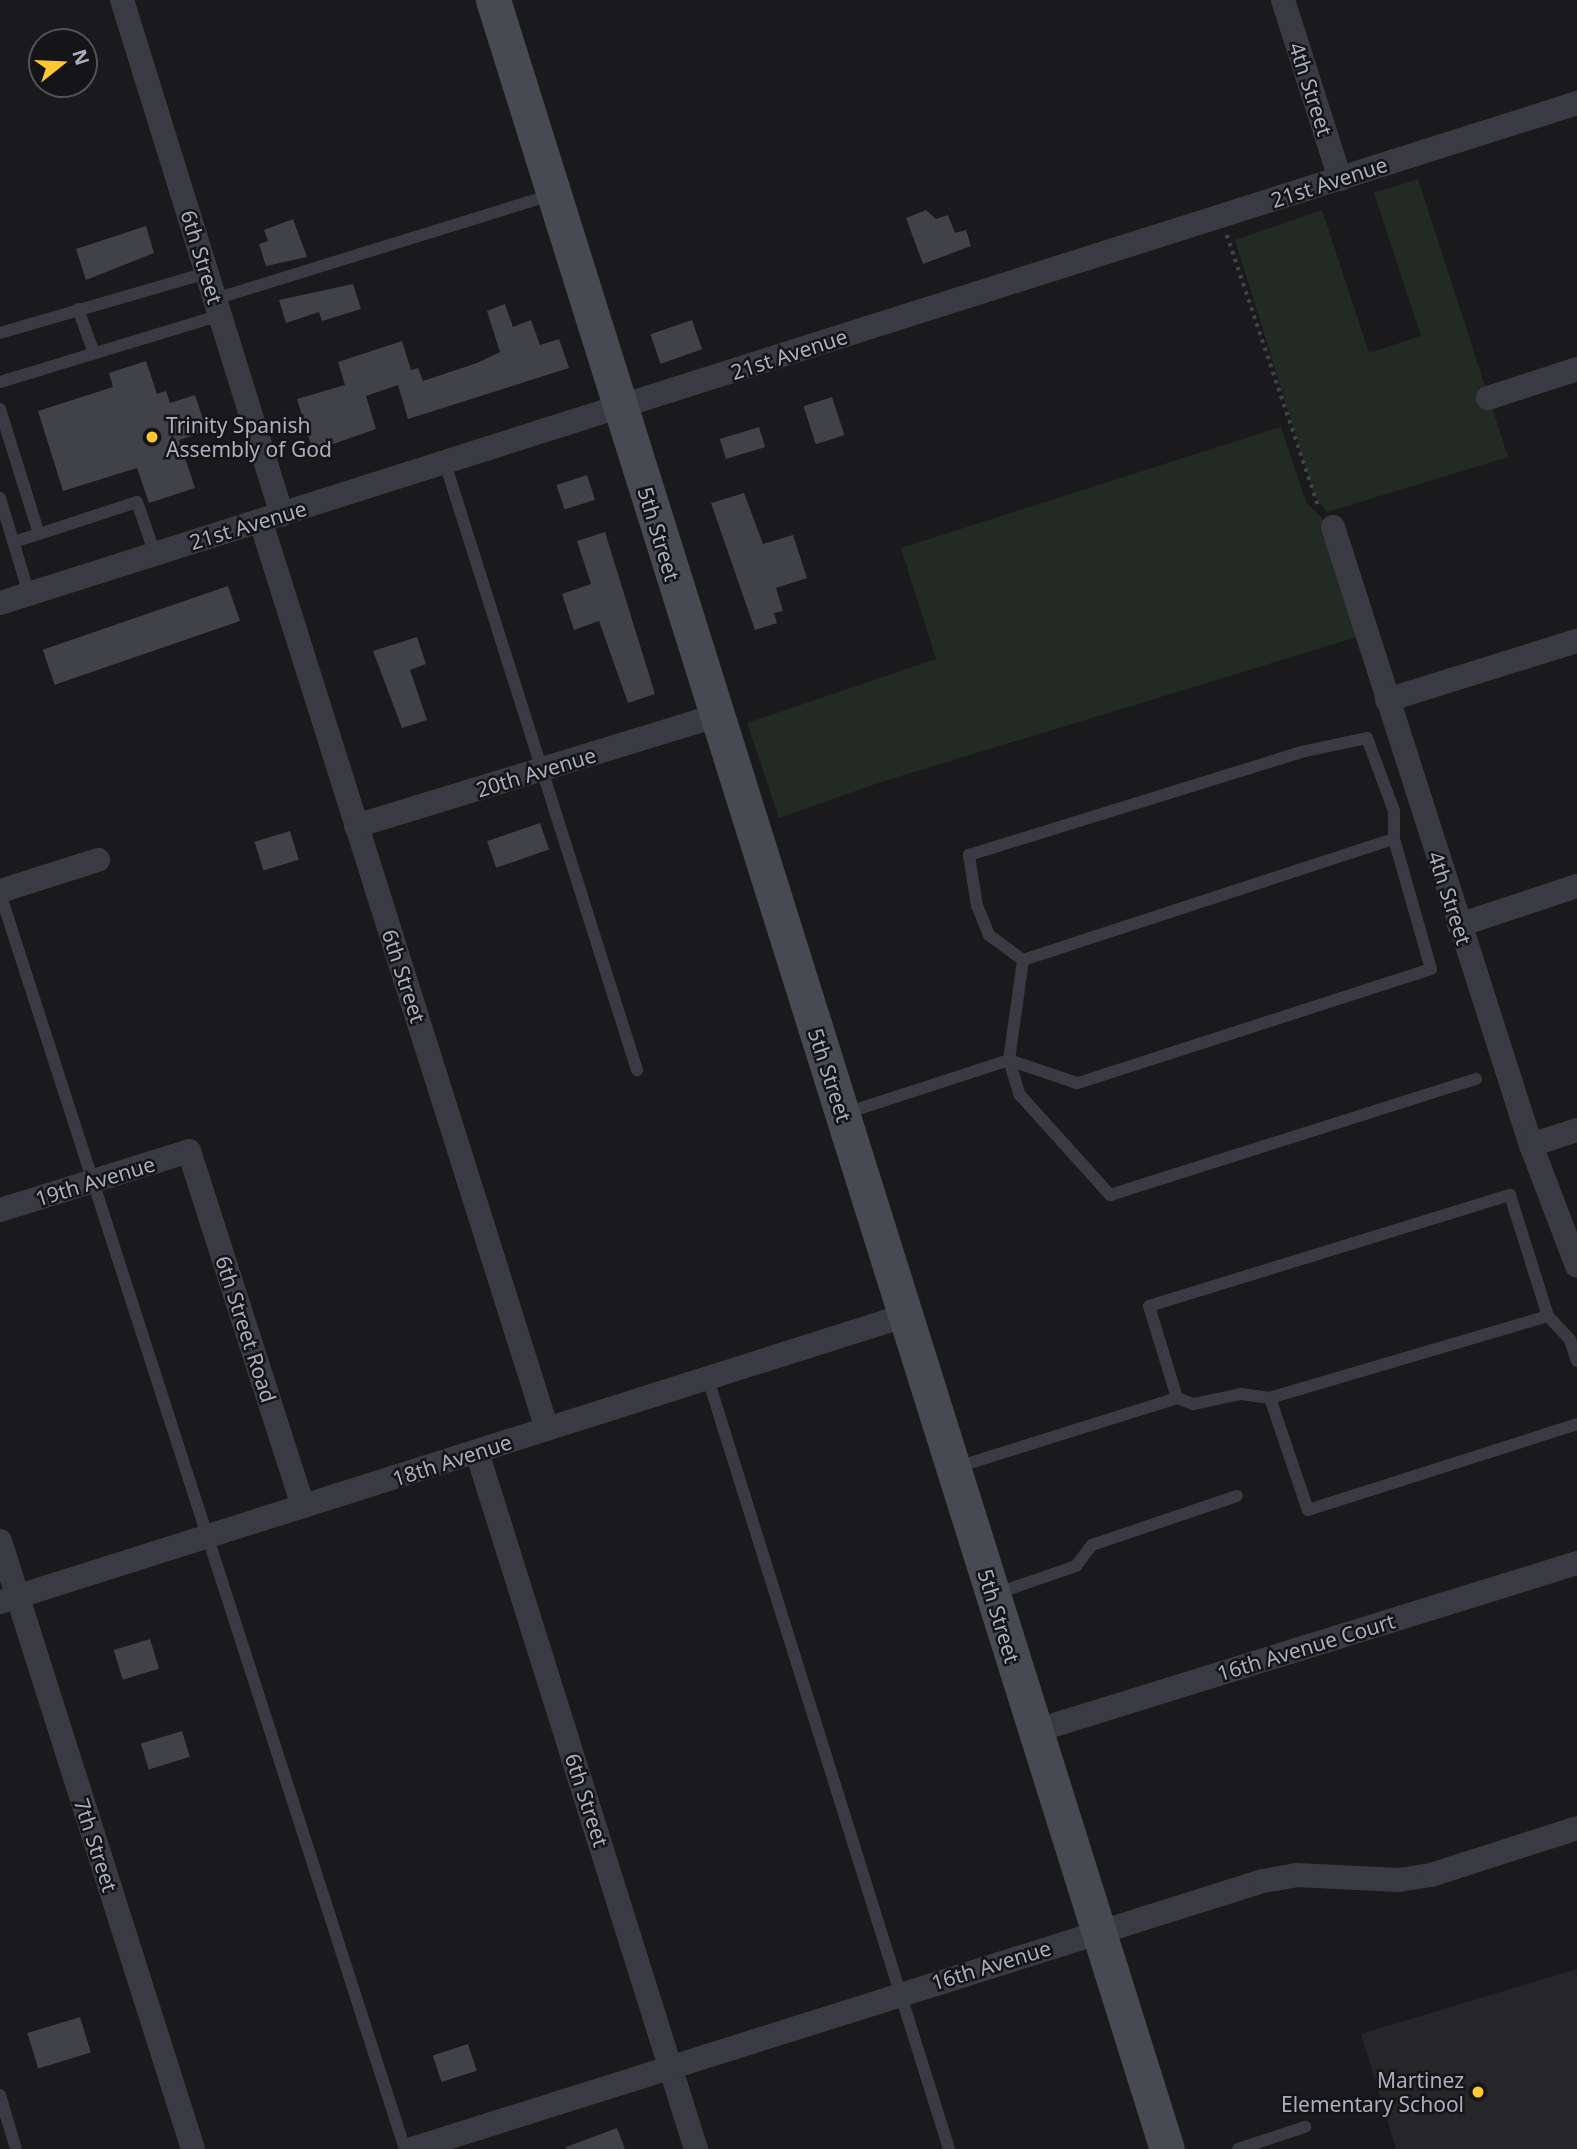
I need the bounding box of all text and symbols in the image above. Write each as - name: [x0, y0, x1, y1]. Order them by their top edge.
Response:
- north arrow: [28, 28, 98, 98]
- street label: 4th Street: [1284, 39, 1338, 139]
- text: N: [66, 46, 96, 68]
- street label: 21st Avenue: [1268, 151, 1390, 213]
- street label: 6th Street: [176, 207, 228, 307]
- street label: 21st Avenue: [728, 323, 850, 385]
- place label: Trinity Spanish Assembly of God: [166, 412, 332, 462]
- marker: Trinity Spanish Assembly of God: [144, 429, 160, 445]
- street label: 5th Street: [633, 484, 685, 584]
- street label: 21st Avenue: [187, 495, 309, 555]
- street label: 20th Avenue: [473, 742, 599, 802]
- street label: 4th Street: [1423, 848, 1477, 948]
- street label: 6th Street: [377, 926, 431, 1026]
- street label: 5th Street: [803, 1025, 857, 1125]
- street label: 19th Avenue: [32, 1151, 158, 1211]
- street label: 6th Street Road: [210, 1253, 282, 1405]
- street label: 18th Avenue: [389, 1429, 515, 1491]
- street label: 5th Street: [973, 1566, 1025, 1666]
- street label: 16th Avenue Court: [1214, 1608, 1398, 1686]
- street label: 6th Street: [560, 1750, 614, 1850]
- street label: 7th Street: [69, 1795, 123, 1895]
- street label: 16th Avenue: [928, 1935, 1054, 1995]
- place label: Martinez Elementary School: [1281, 2067, 1464, 2117]
- marker: Martinez Elementary School: [1470, 2084, 1486, 2100]

